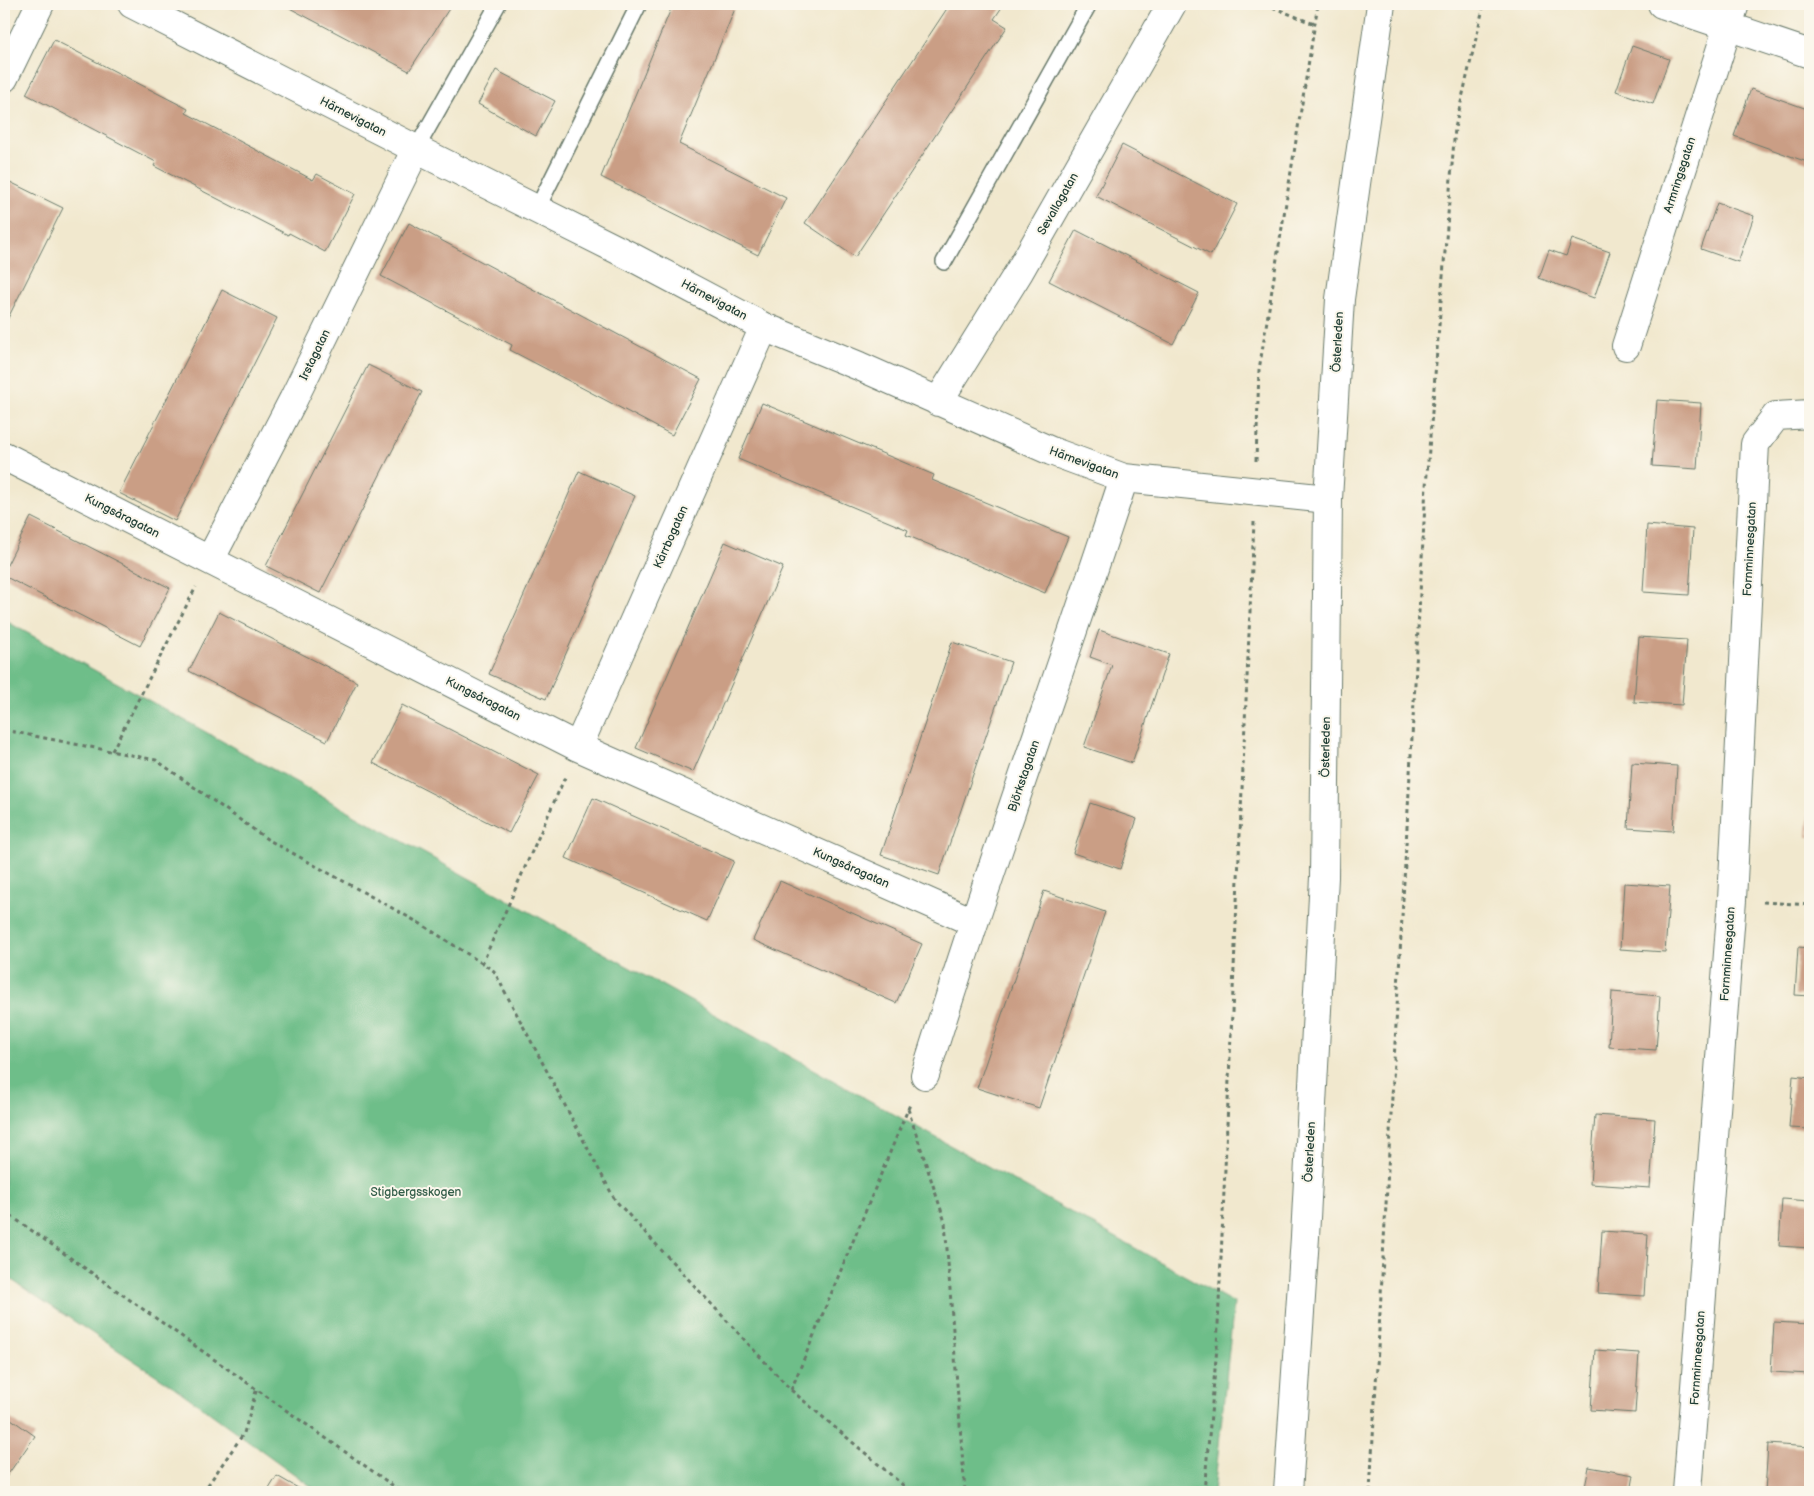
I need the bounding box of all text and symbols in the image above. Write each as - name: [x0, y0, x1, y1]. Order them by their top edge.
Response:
- street label: Härnevigatan: [317, 94, 389, 140]
- street label: Armringsgatan: [1661, 135, 1699, 215]
- street label: Sevallagatan: [1034, 170, 1082, 238]
- street label: Härnevigatan: [678, 276, 750, 324]
- street label: Österleden: [1328, 311, 1347, 373]
- street label: Irstagatan: [296, 327, 334, 383]
- street label: Härnevigatan: [1047, 443, 1121, 483]
- street label: Kungsåragatan: [82, 491, 162, 541]
- street label: Fornminnesgatan: [1740, 501, 1760, 597]
- street label: Kärrbogatan: [650, 503, 692, 571]
- street label: Kungsåragatan: [443, 674, 523, 724]
- street label: Österleden: [1317, 716, 1334, 778]
- street label: Björkstagatan: [1005, 738, 1043, 814]
- street label: Kungsåragatan: [810, 844, 892, 892]
- street label: Fornminnesgatan: [1717, 906, 1739, 1002]
- street label: Österleden: [1300, 1121, 1319, 1183]
- park label: Stigbergsskogen: [371, 1185, 462, 1200]
- street label: Fornminnesgatan: [1687, 1310, 1709, 1406]

